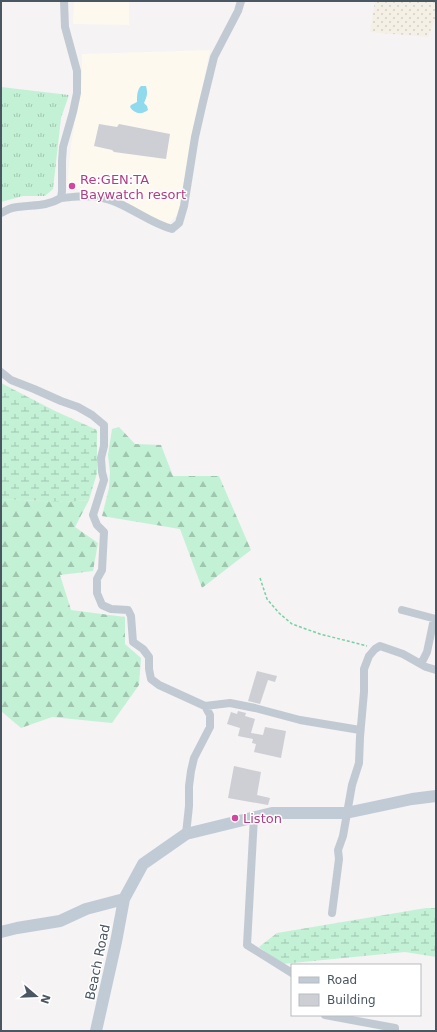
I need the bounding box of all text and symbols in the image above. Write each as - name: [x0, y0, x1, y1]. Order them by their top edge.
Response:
- place label: Re:GEN:TA Baywatch resort: [80, 172, 186, 202]
- marker: Re:GEN:TA Baywatch resort: [67, 181, 77, 191]
- place label: Liston: [243, 811, 282, 826]
- marker: Liston: [230, 813, 240, 823]
- street label: Beach Road: [82, 923, 113, 1001]
- legend: [291, 964, 421, 1016]
- text: Road: [327, 973, 357, 987]
- north arrow: [16, 976, 56, 1016]
- text: N: [37, 993, 53, 1006]
- text: Building: [327, 993, 376, 1007]

